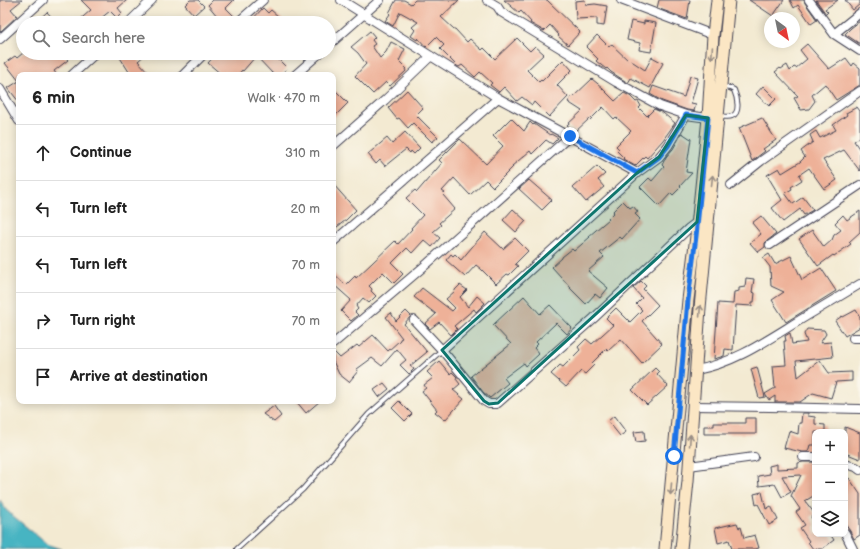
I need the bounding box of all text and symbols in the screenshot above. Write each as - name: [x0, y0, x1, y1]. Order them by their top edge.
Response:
- north arrow: [764, 12, 800, 48]
- search box: [16, 16, 336, 60]
- icon: search: [30, 27, 52, 49]
- text: Search here: [62, 29, 145, 48]
- one-way arrow: [709, 46, 716, 59]
- text: 6 min: [32, 88, 75, 108]
- text: Walk · 470 m: [248, 90, 320, 106]
- route end: [561, 127, 579, 145]
- icon: ahead: [32, 142, 54, 164]
- text: Continue: [70, 143, 132, 162]
- text: 310 m: [285, 145, 320, 161]
- one-way arrow: [709, 175, 716, 188]
- icon: left: [32, 198, 54, 220]
- text: Turn left: [70, 199, 127, 218]
- text: 20 m: [290, 201, 320, 217]
- icon: left: [32, 254, 54, 276]
- text: Turn left: [70, 255, 127, 274]
- text: 70 m: [292, 257, 320, 273]
- one-way arrow: [697, 305, 704, 318]
- icon: right: [32, 310, 54, 332]
- text: Turn right: [70, 311, 135, 330]
- text: 70 m: [292, 313, 320, 329]
- icon: arrive: [32, 366, 54, 388]
- text: Arrive at destination: [70, 367, 208, 386]
- map controls: [812, 429, 848, 537]
- button: +: [812, 429, 848, 465]
- one-way arrow: [687, 434, 694, 447]
- route start: [665, 447, 683, 465]
- button: −: [812, 465, 848, 501]
- one-way arrow: [667, 482, 674, 495]
- button: layers: [812, 501, 848, 537]

